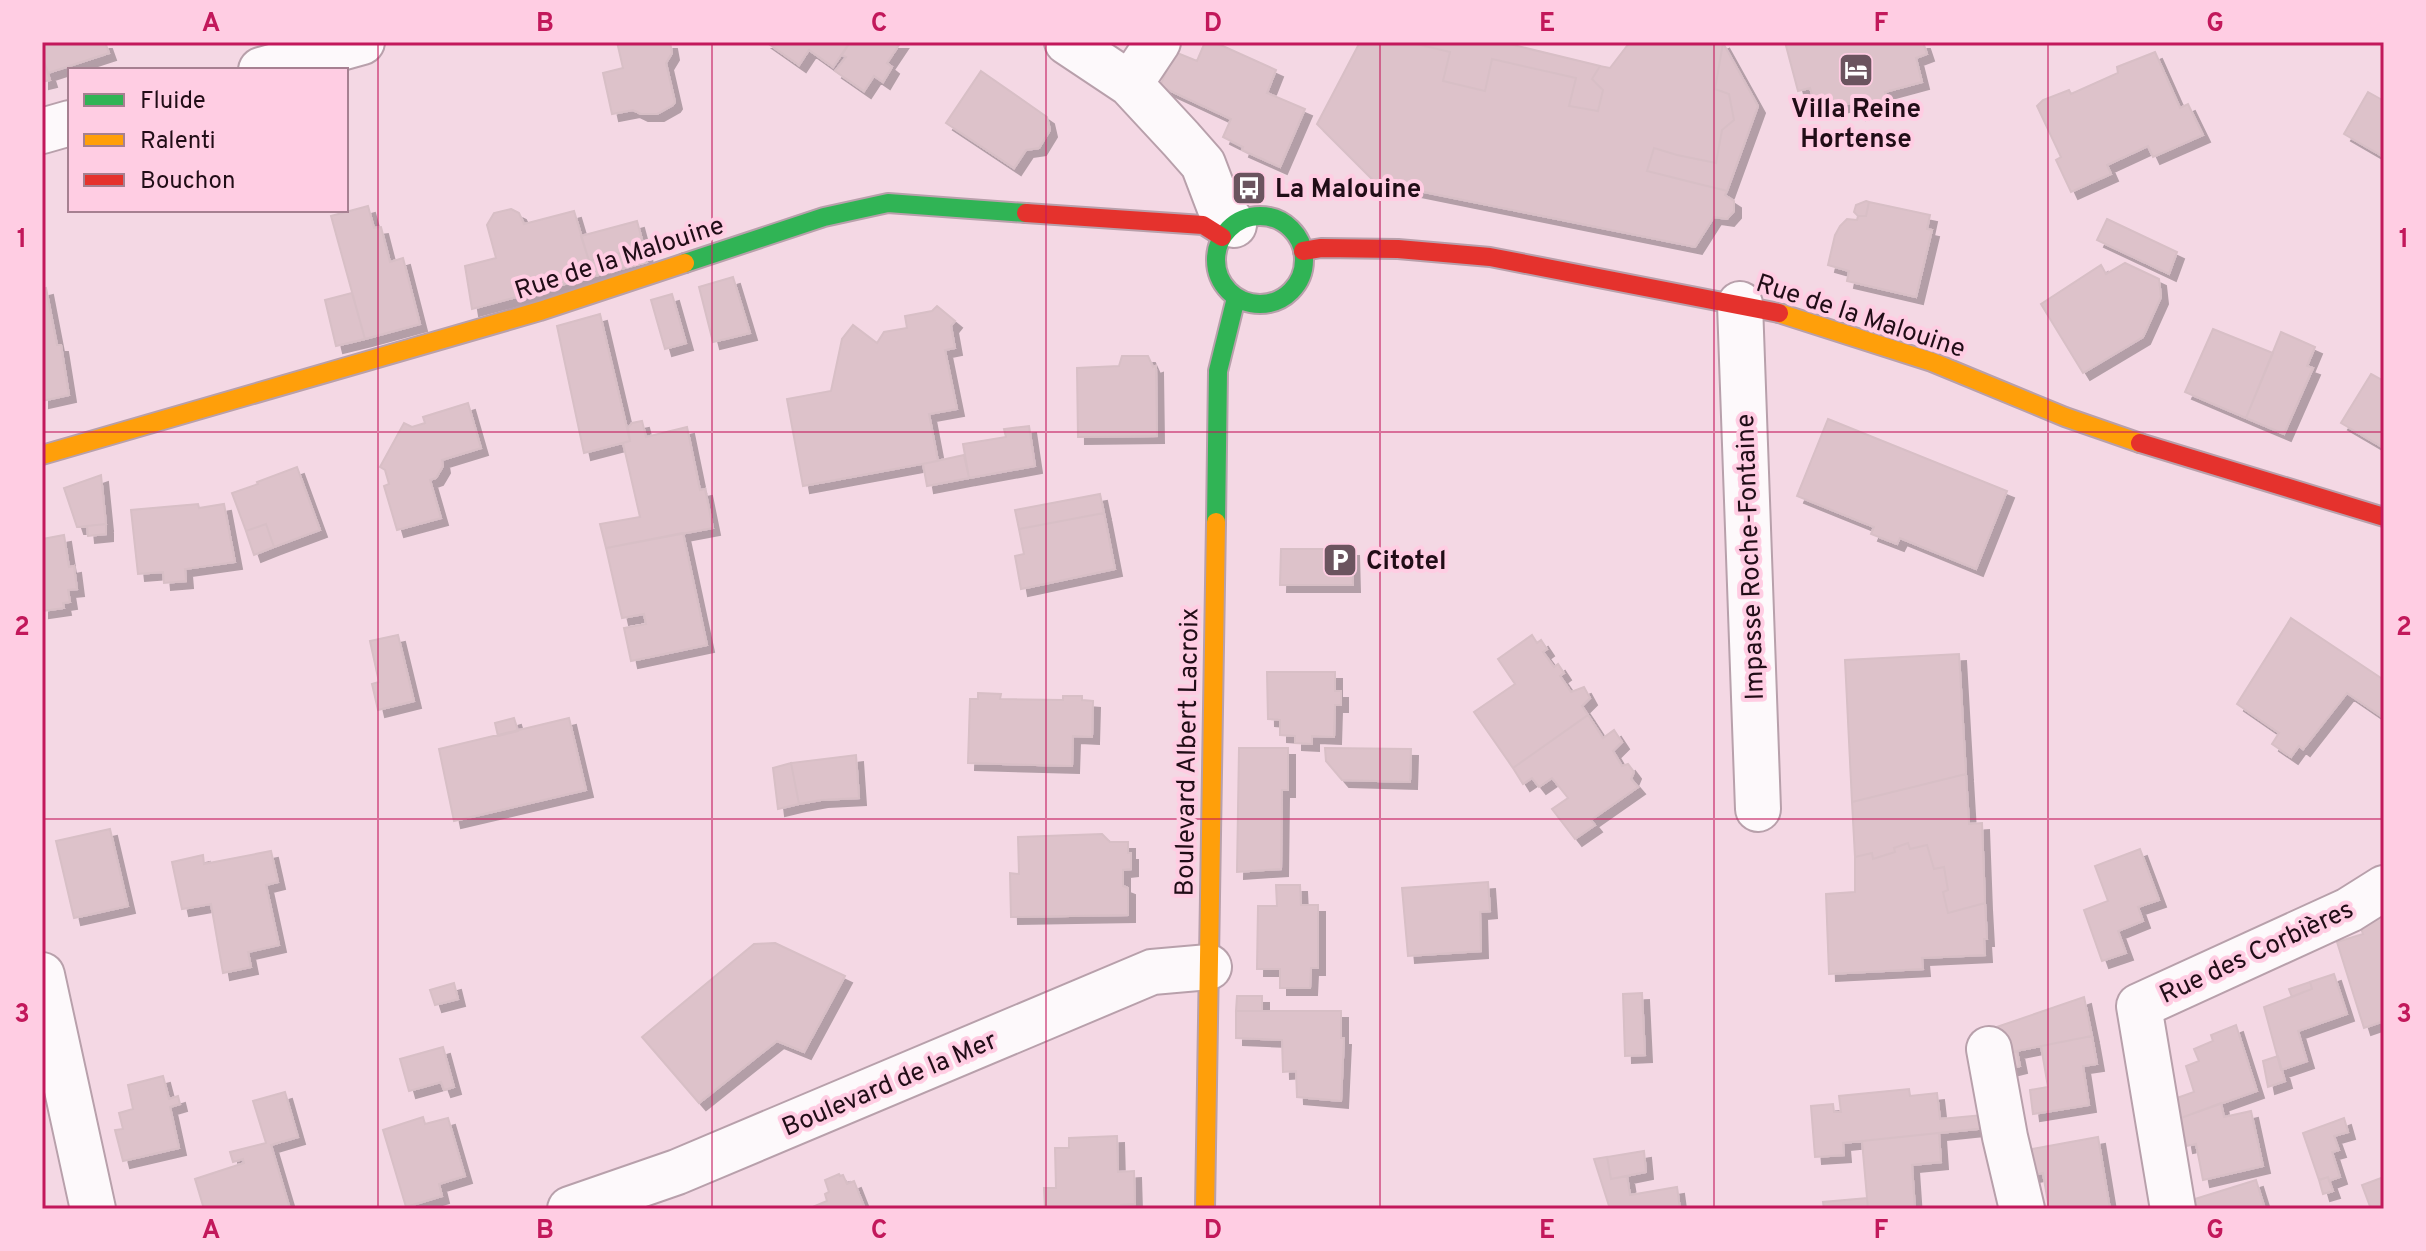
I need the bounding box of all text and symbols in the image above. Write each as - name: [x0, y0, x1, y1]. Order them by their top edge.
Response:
- text: A: [202, 8, 220, 41]
- text: B: [536, 8, 554, 41]
- text: C: [871, 8, 887, 41]
- text: D: [1204, 8, 1222, 41]
- text: E: [1539, 8, 1555, 41]
- text: F: [1874, 8, 1889, 41]
- text: G: [2206, 8, 2224, 41]
- hotel icon: Villa Reine Hortense: [1837, 51, 1875, 89]
- legend: [68, 68, 348, 212]
- text: Fluide: [140, 87, 206, 117]
- place label: Villa Reine Hortense: [1791, 94, 1921, 157]
- text: Ralenti: [140, 127, 216, 157]
- text: Bouchon: [140, 167, 235, 197]
- bus stop icon: La Malouine: [1230, 169, 1268, 207]
- place label: La Malouine: [1275, 174, 1421, 207]
- street label: Rue de la Malouine: [511, 210, 729, 309]
- text: 1: [17, 224, 27, 257]
- text: 1: [2399, 224, 2409, 257]
- street label: Rue de la Malouine: [1751, 268, 1969, 367]
- street label: Impasse Roche-Fontaine: [1730, 413, 1773, 701]
- parking icon: Citotel: [1321, 541, 1359, 579]
- place label: Citotel: [1366, 546, 1447, 579]
- street label: Boulevard Albert Lacroix: [1169, 608, 1208, 897]
- text: 2: [14, 612, 30, 645]
- text: 2: [2396, 612, 2412, 645]
- street label: Rue des Corbières: [2155, 894, 2359, 1013]
- text: 3: [14, 999, 30, 1032]
- text: 3: [2396, 999, 2412, 1032]
- street label: Boulevard de la Mer: [778, 1025, 1002, 1145]
- text: A: [202, 1215, 220, 1248]
- text: B: [536, 1215, 554, 1248]
- text: C: [871, 1215, 887, 1248]
- text: D: [1204, 1215, 1222, 1248]
- text: E: [1539, 1215, 1555, 1248]
- text: F: [1874, 1215, 1889, 1248]
- text: G: [2206, 1215, 2224, 1248]

